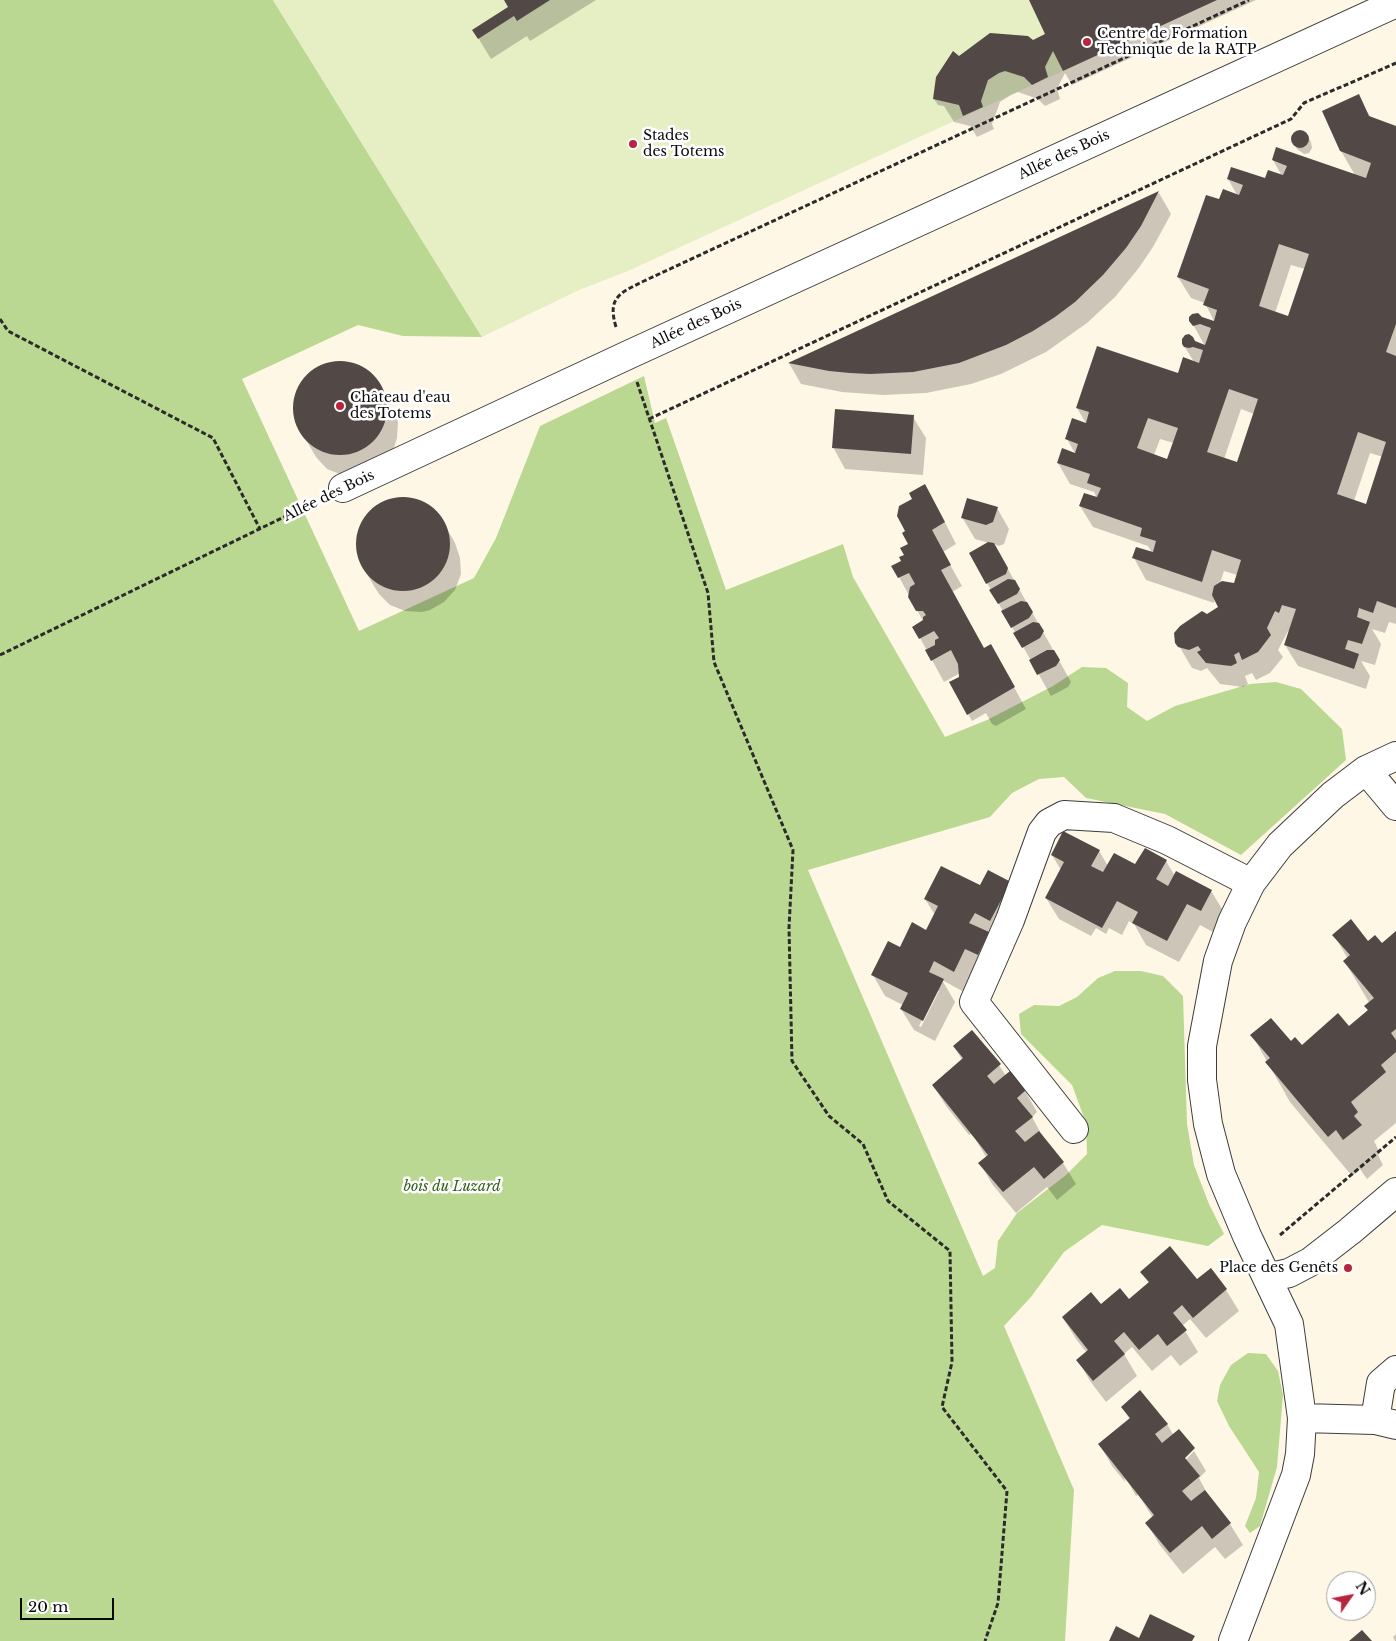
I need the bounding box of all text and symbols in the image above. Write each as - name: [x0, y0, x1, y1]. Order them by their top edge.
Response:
- place label: Centre de Formation Technique de la RATP: [1097, 26, 1256, 58]
- marker: Centre de Formation Technique de la RATP: [1081, 36, 1093, 48]
- street label: Allée des Bois: [1016, 127, 1112, 183]
- place label: Stades des Totems: [643, 128, 724, 160]
- marker: Stades des Totems: [627, 138, 639, 150]
- street label: Allée des Bois: [648, 296, 744, 352]
- place label: Château d'eau des Totems: [350, 390, 450, 422]
- marker: Château d'eau des Totems: [334, 400, 346, 412]
- street label: Allée des Bois: [281, 467, 377, 525]
- park label: bois du Luzard: [403, 1179, 501, 1195]
- place label: Place des Genêts: [1219, 1260, 1338, 1276]
- marker: Place des Genêts: [1342, 1262, 1354, 1274]
- north arrow: [1326, 1571, 1376, 1621]
- text: N: [1352, 1578, 1374, 1599]
- scale bar: [22, 1588, 116, 1620]
- text: 20 m: [28, 1597, 68, 1616]

